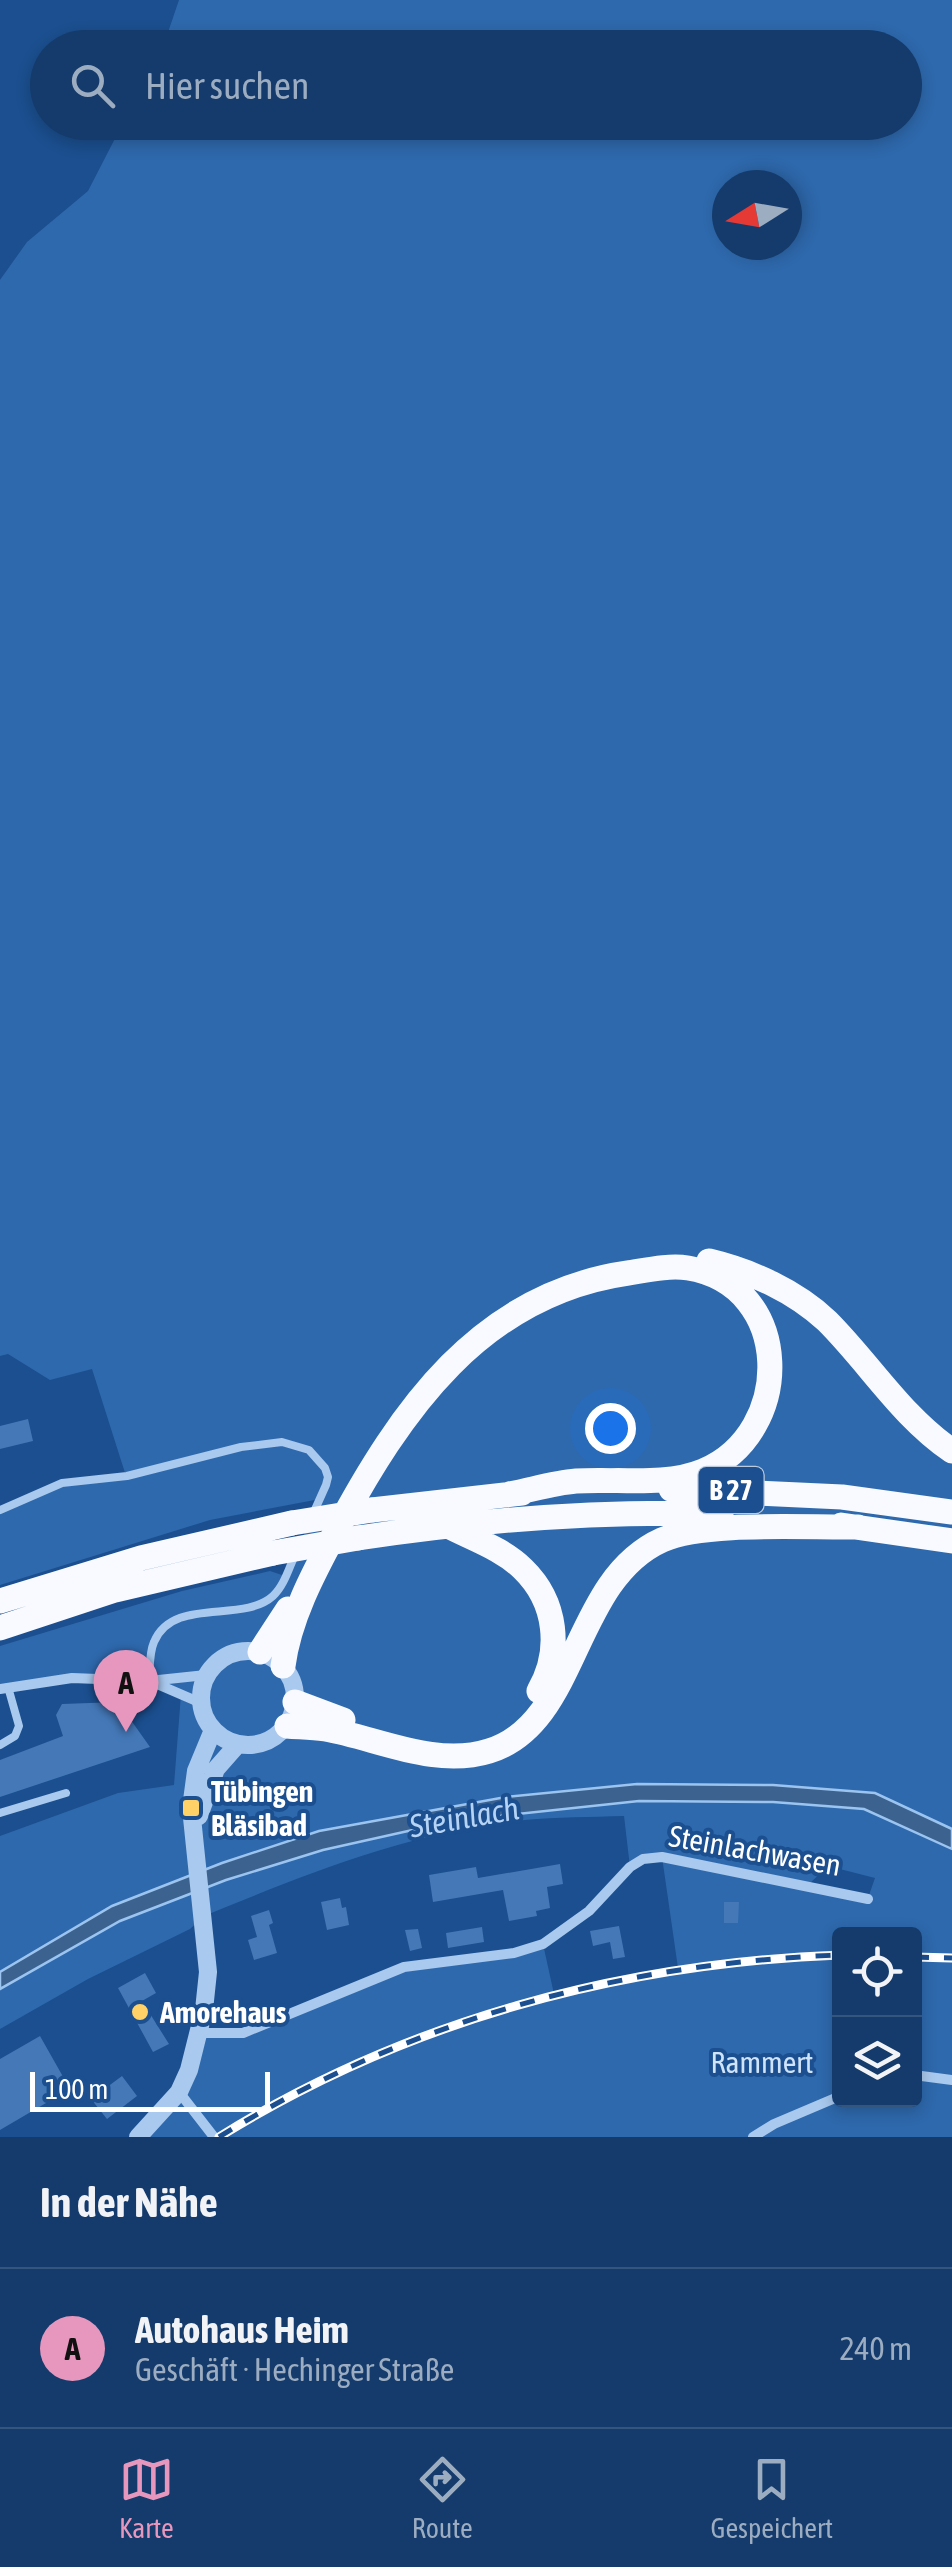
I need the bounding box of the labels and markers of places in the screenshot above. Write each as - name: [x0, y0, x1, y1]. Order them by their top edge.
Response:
- pin: A: [94, 1650, 158, 1732]
- place label: Tübingen Bläsibad: [211, 1774, 313, 1842]
- marker: Tübingen Bläsibad: [180, 1797, 202, 1819]
- place label: Amorehaus: [159, 1995, 287, 2029]
- marker: Amorehaus: [129, 2001, 151, 2023]

